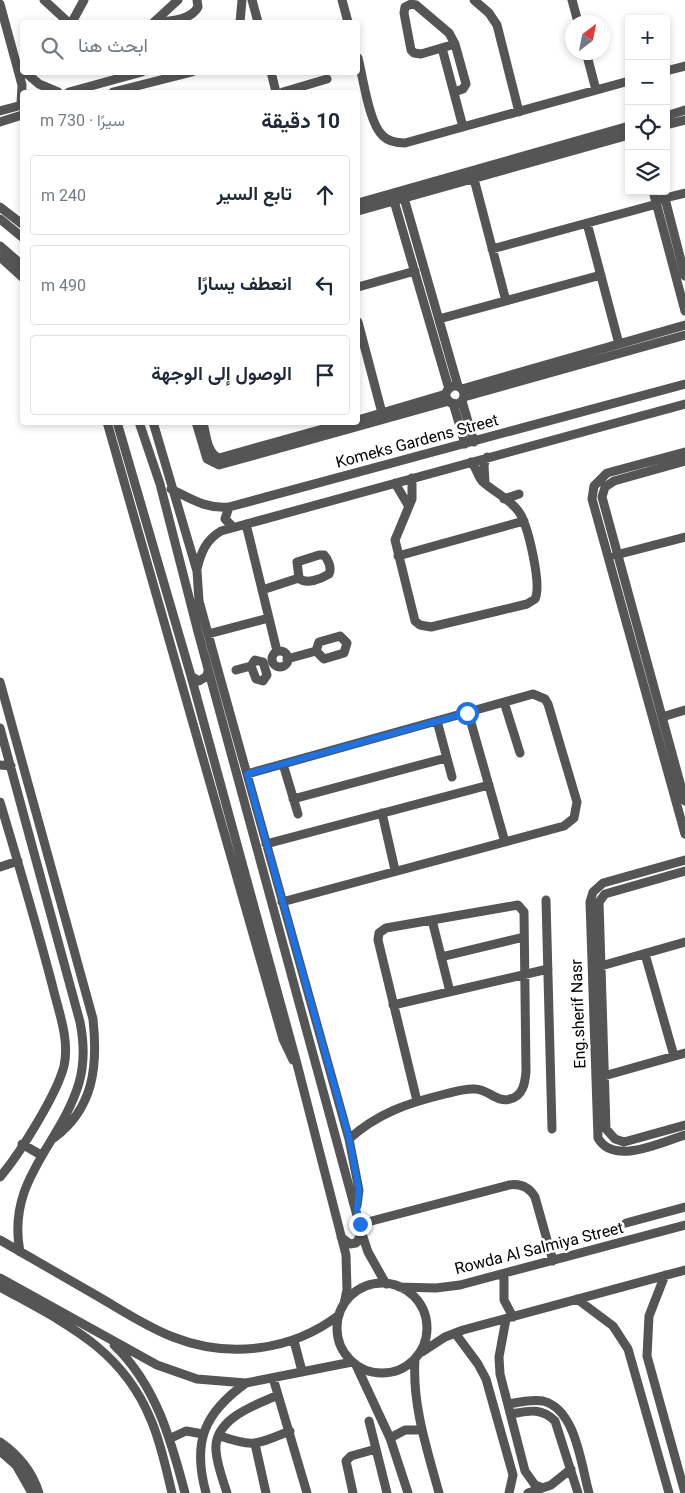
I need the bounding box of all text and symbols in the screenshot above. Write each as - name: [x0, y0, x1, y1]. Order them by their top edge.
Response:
- north arrow: [565, 15, 610, 60]
- map controls: [625, 15, 670, 195]
- button: +: [625, 15, 670, 60]
- search box: [20, 20, 360, 75]
- icon: search: [38, 34, 66, 62]
- text: ابحث هنا: [78, 34, 148, 57]
- button: −: [625, 60, 670, 105]
- button: locate: [625, 105, 670, 150]
- text: 10 دقيقة: [261, 109, 340, 133]
- text: سيرًا · 730 m: [40, 111, 125, 130]
- button: layers: [625, 150, 670, 195]
- icon: ahead: [311, 181, 339, 209]
- text: تابع السير: [216, 182, 292, 205]
- text: 240 m: [41, 186, 86, 205]
- icon: left: [311, 271, 339, 299]
- text: انعطف يسارًا: [197, 272, 292, 295]
- text: 490 m: [41, 276, 86, 295]
- icon: arrive: [311, 361, 339, 389]
- text: الوصول إلى الوجهة: [151, 362, 292, 385]
- street label: Komeks Gardens Street: [334, 410, 500, 472]
- route start: [456, 702, 479, 725]
- street label: Eng.sherif Nasr: [567, 958, 589, 1069]
- route end: [349, 1213, 372, 1236]
- street label: Rowda Al Salmiya Street: [453, 1218, 625, 1278]

